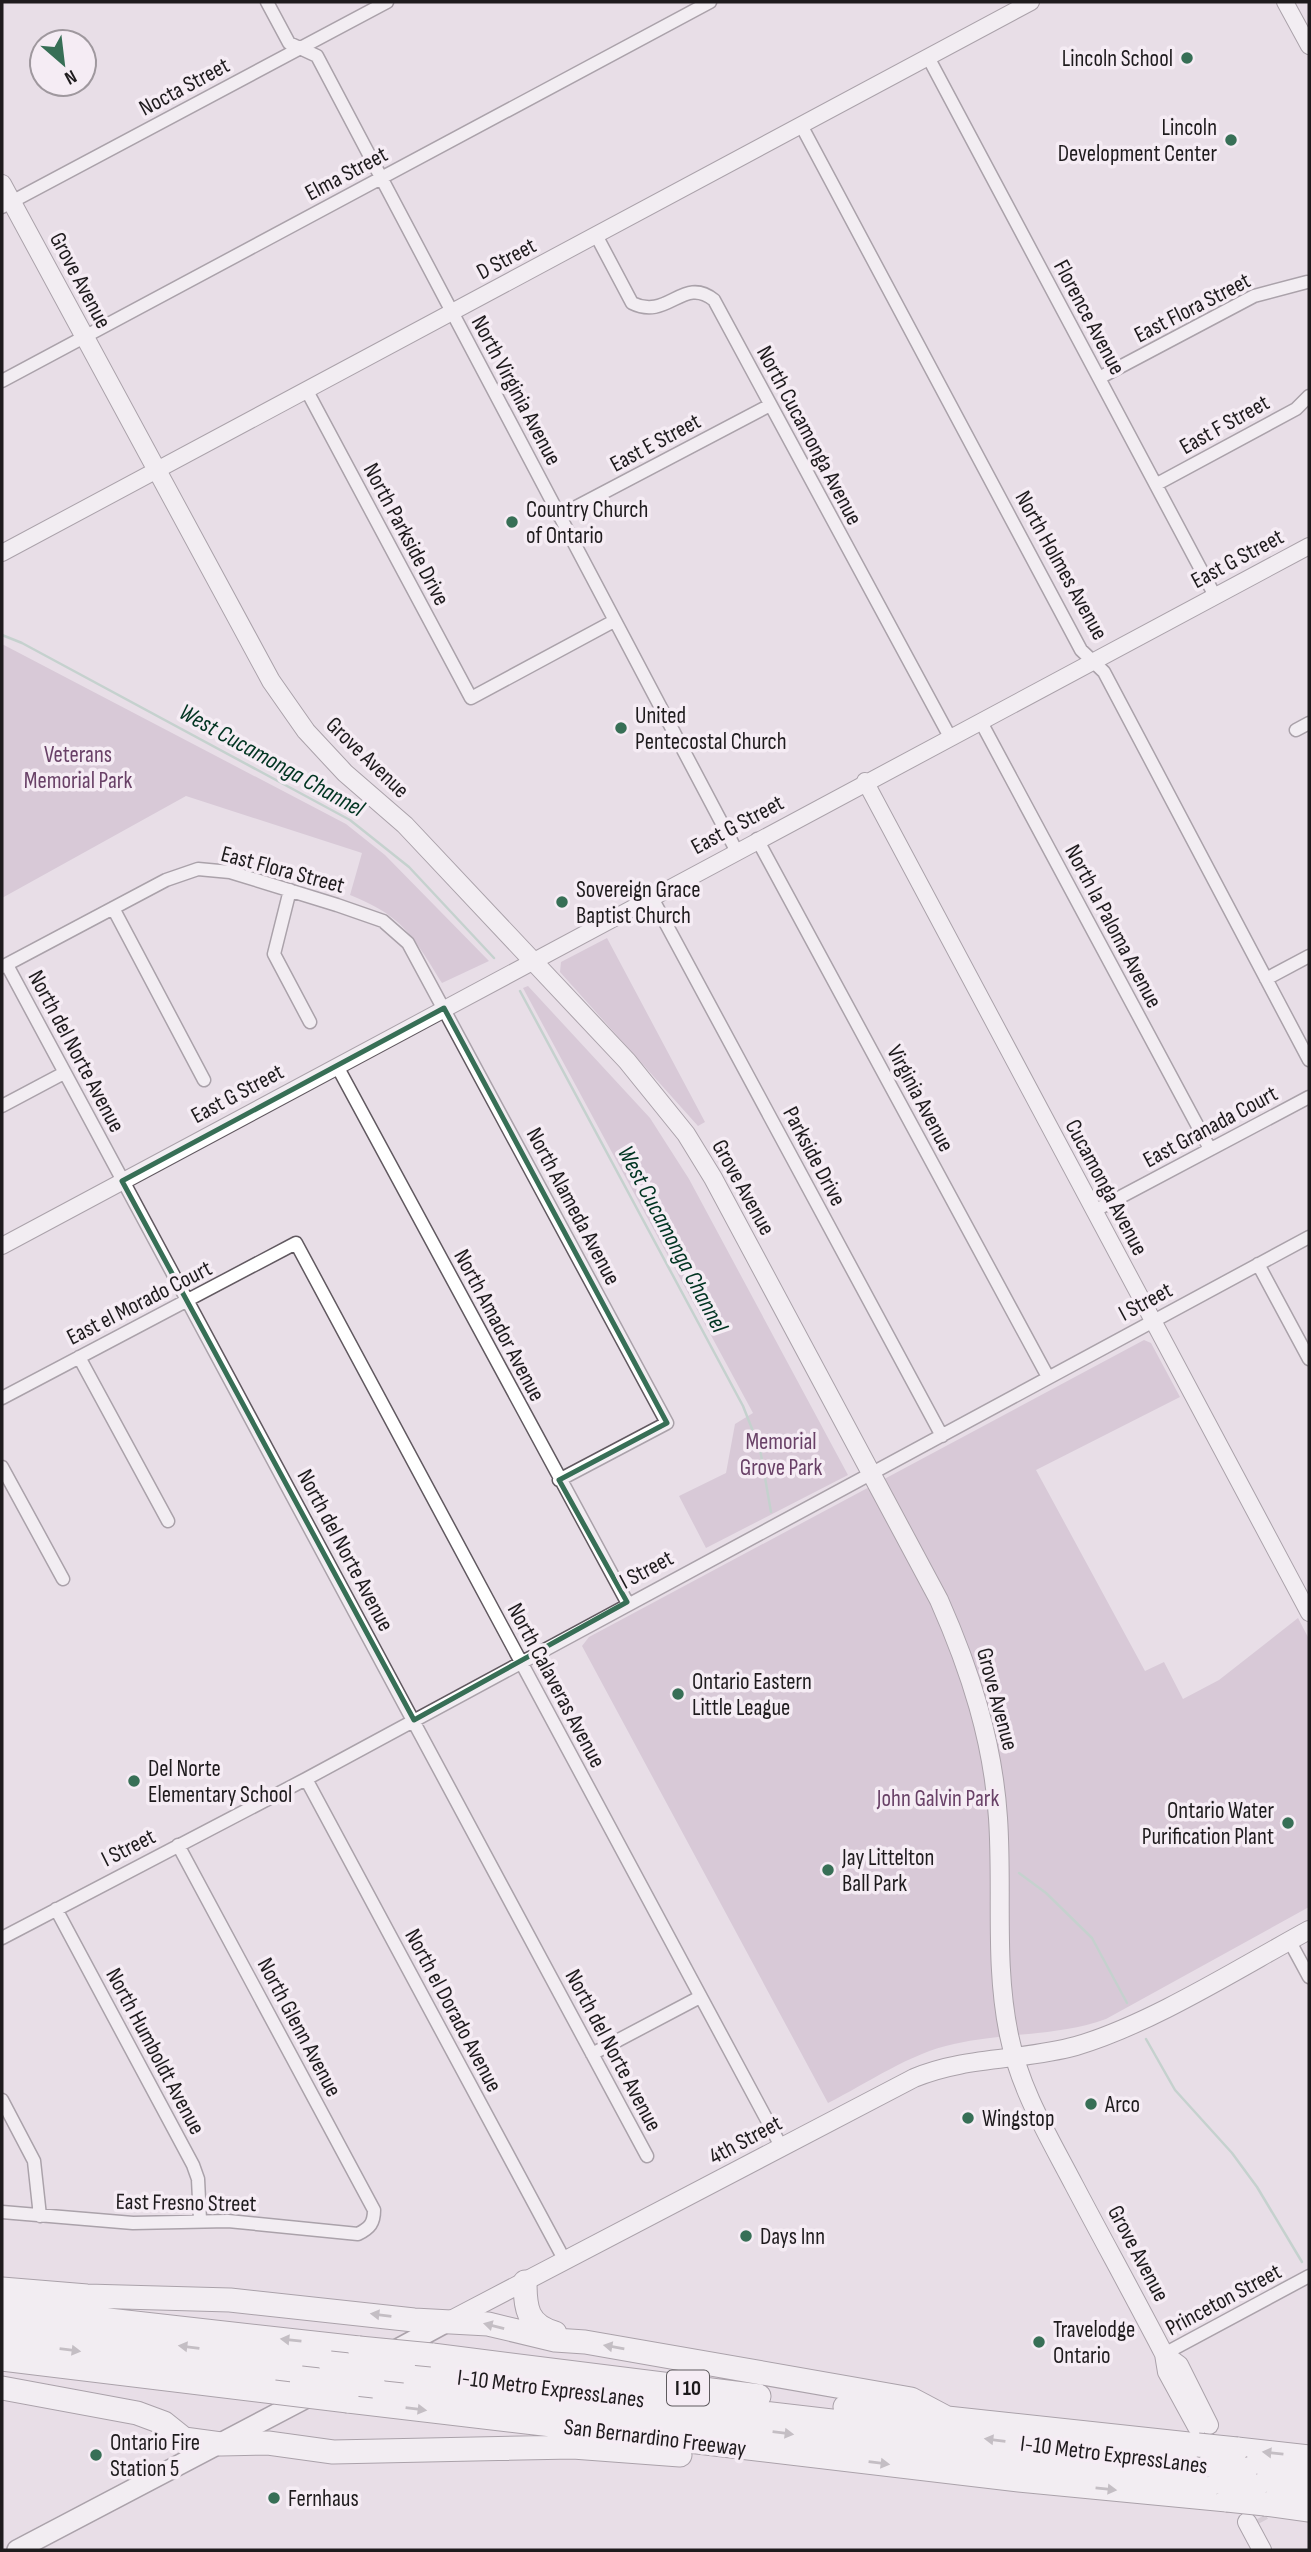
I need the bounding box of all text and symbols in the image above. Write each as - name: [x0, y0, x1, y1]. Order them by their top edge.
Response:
- north arrow: [28, 28, 98, 98]
- place label: Lincoln School: [1062, 45, 1173, 73]
- marker: Lincoln School: [1179, 50, 1195, 66]
- street label: Nocta Street: [135, 51, 234, 122]
- text: N: [60, 64, 80, 89]
- place label: Lincoln Development Center: [1058, 114, 1217, 168]
- marker: Lincoln Development Center: [1223, 132, 1239, 148]
- street label: Elma Street: [300, 140, 393, 207]
- street label: Grove Avenue: [43, 228, 117, 333]
- street label: D Street: [472, 232, 541, 286]
- street label: Florence Avenue: [1047, 255, 1131, 380]
- street label: East Flora Street: [1130, 267, 1255, 349]
- street label: North Virginia Avenue: [465, 311, 567, 470]
- street label: North Cucamonga Avenue: [750, 341, 868, 530]
- street label: East F Street: [1175, 389, 1274, 461]
- street label: East E Street: [605, 407, 706, 478]
- street label: North Parkside Drive: [357, 459, 455, 610]
- street label: North Holmes Avenue: [1009, 486, 1114, 645]
- place label: Country Church of Ontario: [526, 496, 648, 550]
- marker: Country Church of Ontario: [504, 514, 520, 530]
- street label: East G Street: [1186, 523, 1288, 595]
- water label: West Cucamonga Channel: [174, 698, 370, 824]
- place label: United Pentecostal Church: [635, 702, 787, 756]
- street label: Grove Avenue: [320, 711, 415, 804]
- marker: United Pentecostal Church: [613, 720, 629, 736]
- park label: Veterans Memorial Park: [24, 741, 132, 795]
- street label: East G Street: [686, 789, 788, 861]
- street label: East Flora Street: [218, 840, 348, 900]
- street label: North la Paloma Avenue: [1058, 840, 1168, 1013]
- place label: Sovereign Grace Baptist Church: [576, 876, 701, 930]
- marker: Sovereign Grace Baptist Church: [554, 894, 570, 910]
- street label: North del Norte Avenue: [22, 966, 131, 1137]
- street label: Virginia Avenue: [880, 1040, 960, 1157]
- street label: East G Street: [186, 1058, 288, 1130]
- street label: East Granada Court: [1138, 1080, 1283, 1174]
- street label: Parkside Drive: [776, 1102, 852, 1211]
- street label: Cucamonga Avenue: [1058, 1115, 1154, 1260]
- street label: North Alameda Avenue: [520, 1123, 626, 1290]
- street label: Grove Avenue: [705, 1135, 781, 1240]
- water label: West Cucamonga Channel: [611, 1141, 734, 1338]
- street label: North Amador Avenue: [447, 1245, 551, 1406]
- street label: East el Morado Court: [62, 1254, 217, 1351]
- street label: I Street: [1114, 1276, 1177, 1328]
- park label: Memorial Grove Park: [740, 1428, 822, 1482]
- street label: North del Norte Avenue: [291, 1465, 400, 1636]
- street label: I Street: [615, 1544, 678, 1596]
- street label: North Calaveras Avenue: [501, 1598, 611, 1773]
- street label: Grove Avenue: [970, 1645, 1024, 1754]
- place label: Ontario Eastern Little League: [692, 1668, 812, 1722]
- marker: Ontario Eastern Little League: [670, 1686, 686, 1702]
- place label: Del Norte Elementary School: [148, 1755, 292, 1809]
- marker: Del Norte Elementary School: [126, 1773, 142, 1789]
- park label: John Galvin Park: [876, 1785, 999, 1813]
- place label: Ontario Water Purification Plant: [1142, 1797, 1274, 1851]
- marker: Ontario Water Purification Plant: [1280, 1815, 1296, 1831]
- street label: I Street: [97, 1823, 160, 1873]
- place label: Jay Littelton Ball Park: [841, 1844, 934, 1898]
- marker: Jay Littelton Ball Park: [820, 1862, 836, 1878]
- street label: North el Dorado Avenue: [398, 1924, 508, 2097]
- street label: North Glenn Avenue: [251, 1953, 347, 2102]
- street label: North Humboldt Avenue: [99, 1963, 211, 2140]
- street label: North del Norte Avenue: [559, 1965, 668, 2136]
- place label: Arco: [1104, 2091, 1140, 2119]
- marker: Arco: [1083, 2096, 1099, 2112]
- place label: Wingstop: [982, 2105, 1054, 2133]
- street label: 4th Street: [704, 2109, 787, 2171]
- marker: Wingstop: [960, 2110, 976, 2126]
- street label: East Fresno Street: [115, 2188, 257, 2218]
- street label: Grove Avenue: [1101, 2201, 1175, 2306]
- place label: Days Inn: [760, 2223, 825, 2251]
- marker: Days Inn: [738, 2228, 754, 2244]
- street label: Princeton Street: [1161, 2258, 1286, 2342]
- one-way arrow: [370, 2310, 392, 2321]
- place label: Travelodge Ontario: [1053, 2316, 1135, 2370]
- one-way arrow: [483, 2320, 505, 2331]
- marker: Travelodge Ontario: [1031, 2334, 1047, 2350]
- one-way arrow: [280, 2335, 302, 2346]
- one-way arrow: [178, 2341, 200, 2352]
- one-way arrow: [603, 2341, 625, 2352]
- one-way arrow: [59, 2344, 81, 2355]
- street label: I-10 Metro ExpressLanes: [456, 2364, 646, 2414]
- road number: I 10: [667, 2370, 709, 2406]
- one-way arrow: [405, 2403, 427, 2414]
- street label: San Bernardino Freeway: [562, 2413, 748, 2463]
- one-way arrow: [772, 2427, 794, 2438]
- place label: Ontario Fire Station 5: [110, 2429, 200, 2483]
- street label: I-10 Metro ExpressLanes: [1019, 2430, 1209, 2480]
- one-way arrow: [984, 2435, 1006, 2446]
- marker: Ontario Fire Station 5: [88, 2447, 104, 2463]
- one-way arrow: [1262, 2447, 1284, 2458]
- one-way arrow: [869, 2458, 891, 2469]
- one-way arrow: [1095, 2483, 1117, 2494]
- place label: Fernhaus: [288, 2485, 359, 2513]
- marker: Fernhaus: [266, 2490, 282, 2506]

